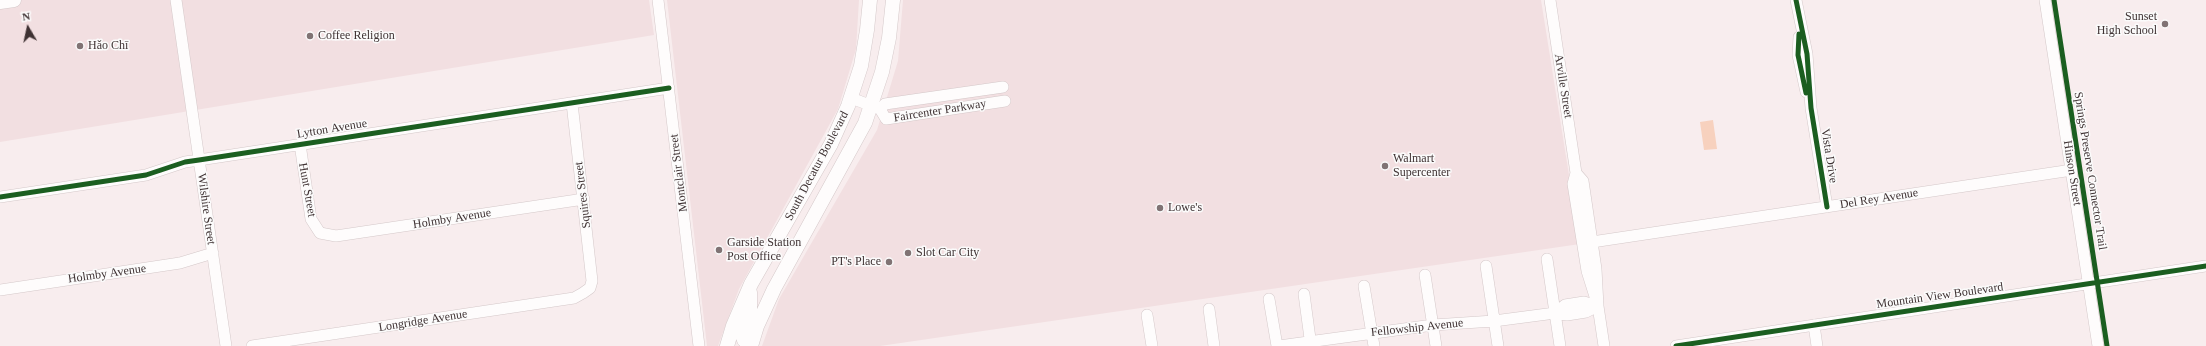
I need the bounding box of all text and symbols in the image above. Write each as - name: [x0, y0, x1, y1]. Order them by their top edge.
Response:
- north arrow: [8, 8, 48, 48]
- text: N: [21, 10, 31, 23]
- place label: Sunset High School: [2097, 10, 2157, 38]
- marker: Sunset High School: [2160, 19, 2170, 29]
- place label: Coffee Religion: [318, 29, 395, 43]
- marker: Coffee Religion: [305, 31, 315, 41]
- place label: Hǎo Chī: [88, 39, 128, 53]
- marker: Hǎo Chī: [75, 41, 85, 51]
- street label: Arville Street: [1551, 53, 1575, 119]
- street label: Springs Preserve Connector Trail: [2070, 91, 2110, 251]
- street label: Faircenter Parkway: [893, 97, 987, 125]
- street label: South Decatur Boulevard: [782, 109, 852, 223]
- street label: Lytton Avenue: [296, 116, 368, 142]
- street label: Vista Drive: [1818, 128, 1840, 184]
- street label: Montclair Street: [667, 133, 691, 213]
- street label: Hinson Street: [2060, 139, 2084, 207]
- place label: Walmart Supercenter: [1393, 152, 1450, 180]
- street label: Squires Street: [572, 161, 594, 229]
- marker: Walmart Supercenter: [1380, 161, 1390, 171]
- street label: Hunt Street: [295, 162, 319, 218]
- street label: Wilshire Street: [194, 172, 218, 246]
- street label: Del Rey Avenue: [1839, 186, 1919, 212]
- place label: Lowe's: [1168, 201, 1202, 215]
- marker: Lowe's: [1155, 203, 1165, 213]
- street label: Holmby Avenue: [412, 206, 492, 232]
- place label: Garside Station Post Office: [727, 236, 801, 264]
- marker: Garside Station Post Office: [714, 245, 724, 255]
- place label: Slot Car City: [916, 246, 979, 260]
- marker: Slot Car City: [903, 248, 913, 258]
- place label: PT's Place: [831, 255, 881, 269]
- marker: PT's Place: [884, 257, 894, 267]
- street label: Holmby Avenue: [67, 261, 147, 287]
- street label: Mountain View Boulevard: [1876, 280, 2004, 312]
- street label: Longridge Avenue: [378, 307, 468, 335]
- street label: Fellowship Avenue: [1370, 316, 1464, 340]

